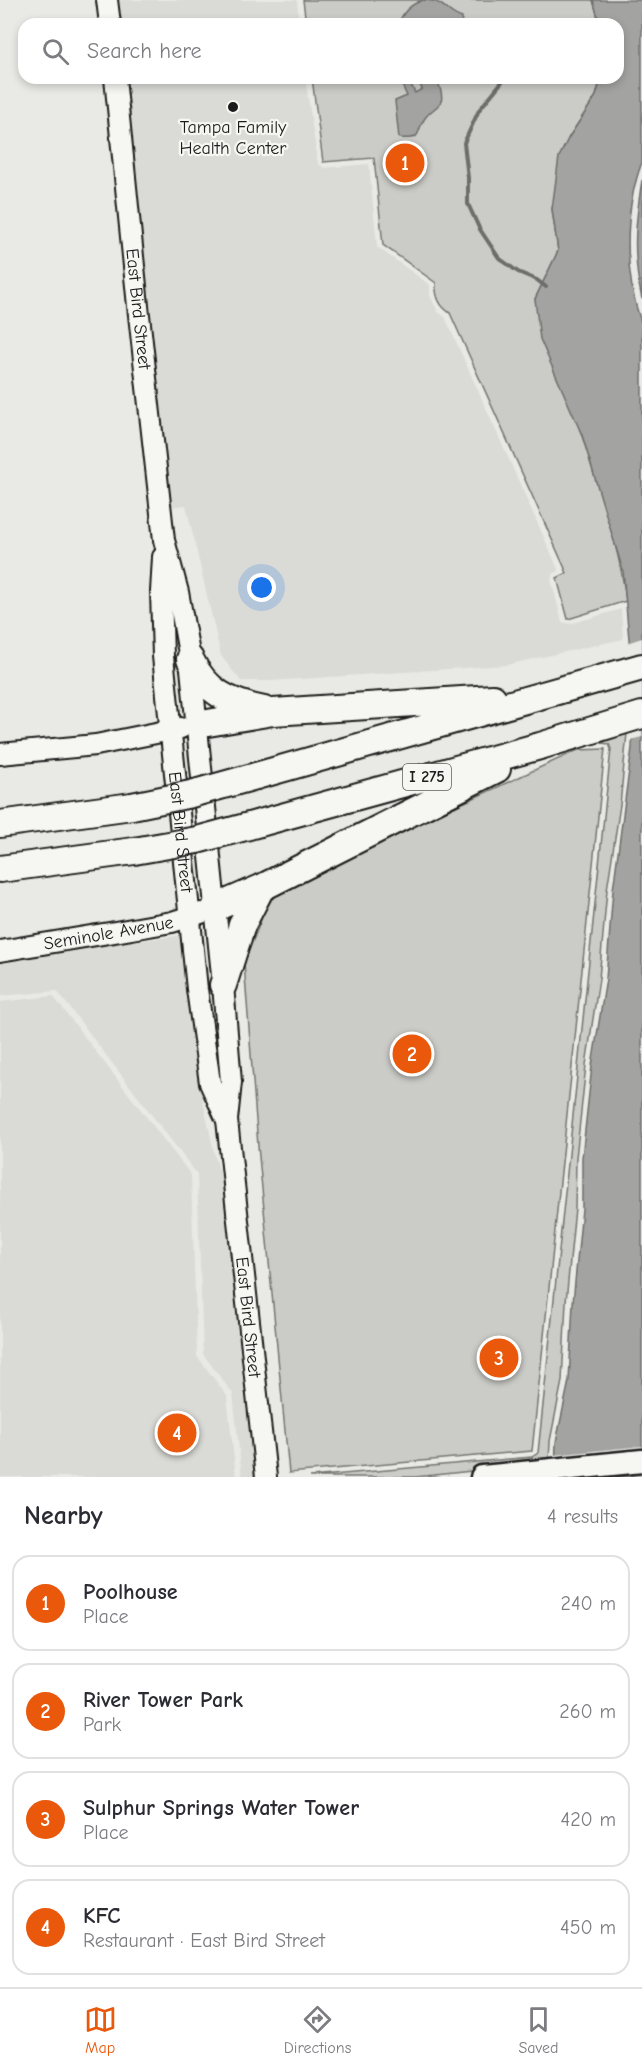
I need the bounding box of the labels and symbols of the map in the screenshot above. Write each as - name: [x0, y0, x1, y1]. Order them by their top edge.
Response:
- marker: Tampa Family Health Center: [226, 100, 240, 114]
- place label: Tampa Family Health Center: [180, 117, 287, 159]
- pin: 1: [386, 140, 424, 186]
- street label: East Bird Street: [122, 247, 156, 371]
- your location: [247, 573, 276, 602]
- road number: I 275: [403, 764, 451, 790]
- street label: East Bird Street: [164, 771, 198, 894]
- street label: Seminole Avenue: [42, 911, 175, 954]
- pin: 2: [392, 1032, 432, 1076]
- street label: East Bird Street: [232, 1256, 266, 1379]
- pin: 3: [480, 1336, 518, 1380]
- pin: 4: [158, 1410, 196, 1456]

